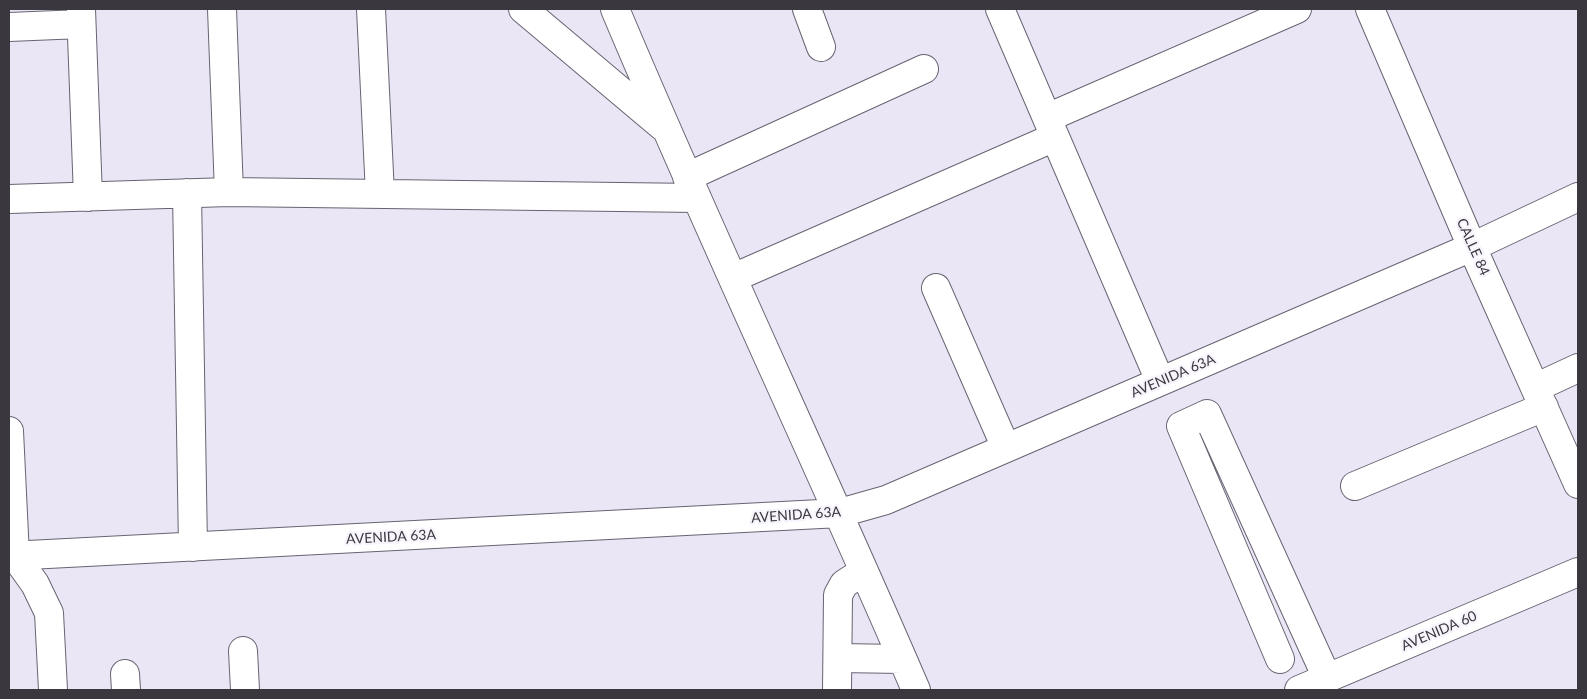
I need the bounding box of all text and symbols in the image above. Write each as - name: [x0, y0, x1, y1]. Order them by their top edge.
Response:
- street label: CALLE 84: [1453, 216, 1493, 278]
- street label: AVENIDA 63A: [1128, 351, 1218, 401]
- street label: AVENIDA 63A: [750, 503, 842, 527]
- street label: AVENIDA 63A: [346, 526, 436, 548]
- street label: AVENIDA 60: [1399, 608, 1479, 654]

